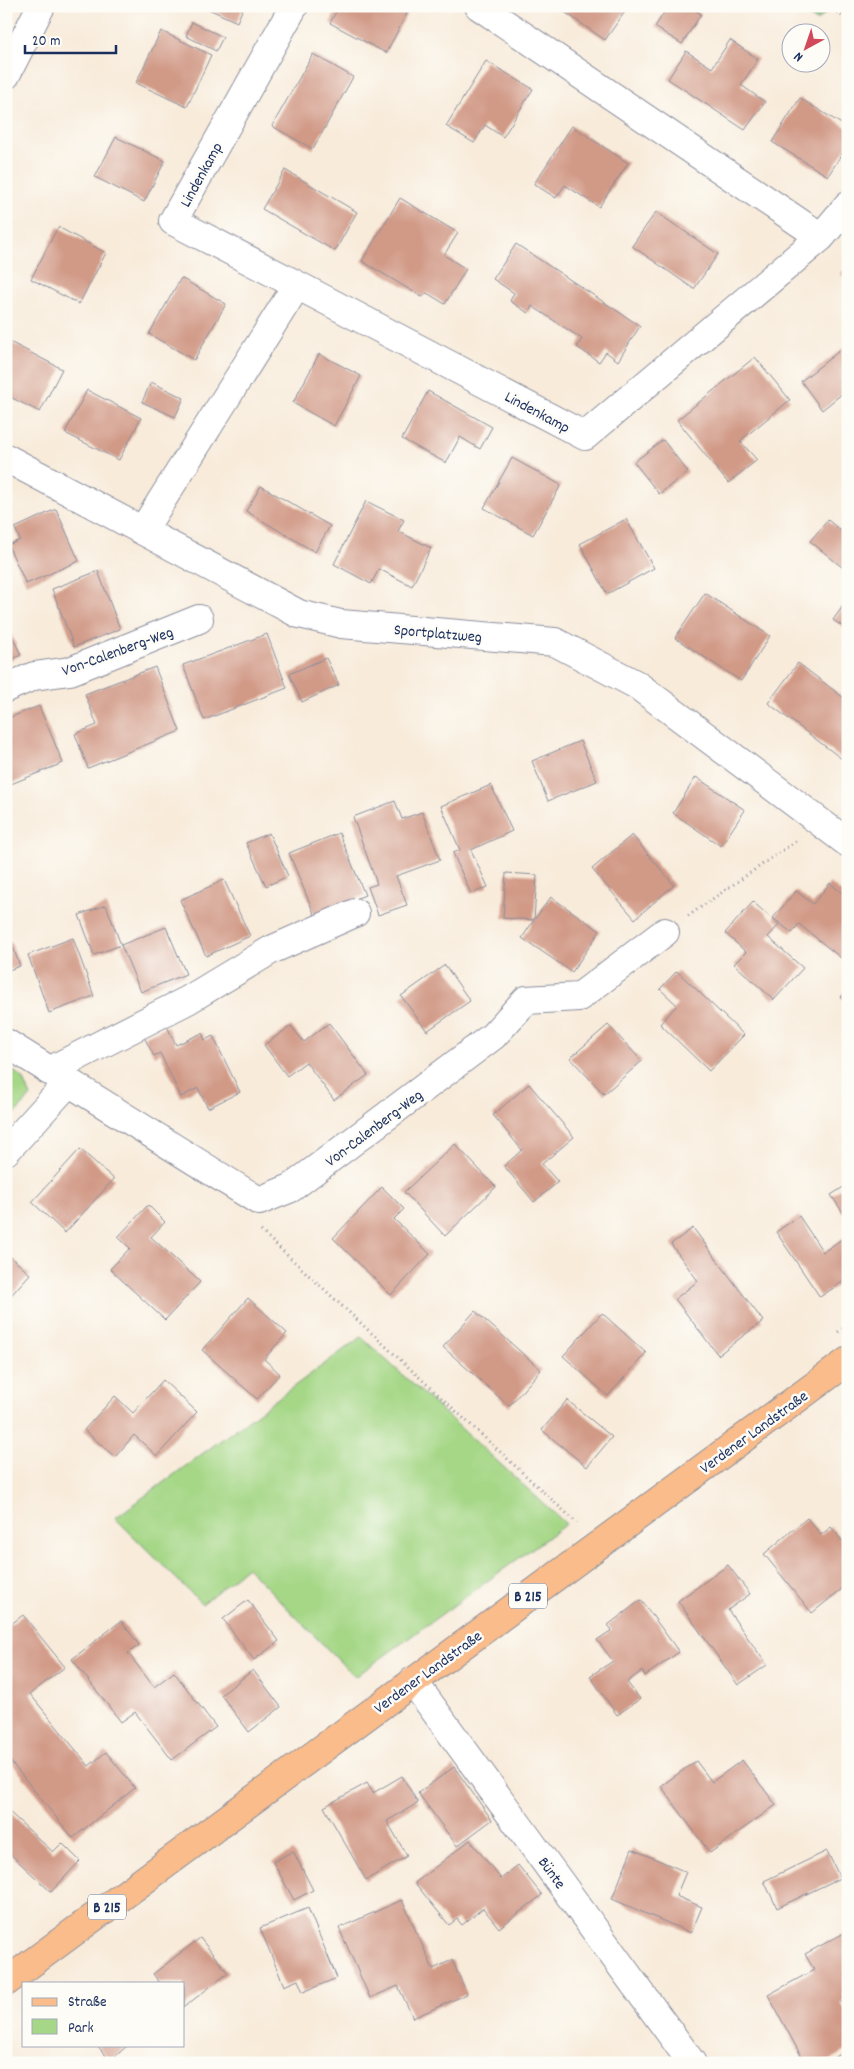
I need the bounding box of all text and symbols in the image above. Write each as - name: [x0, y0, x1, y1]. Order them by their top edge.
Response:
- scale bar: [25, 22, 116, 54]
- north arrow: [782, 22, 832, 72]
- text: 20 m: [32, 31, 60, 53]
- text: N: [790, 46, 808, 66]
- street label: Lindenkamp: [175, 138, 230, 212]
- street label: Lindenkamp: [500, 386, 574, 440]
- street label: Sportplatzweg: [393, 619, 483, 650]
- street label: Von-Calenberg-Weg: [59, 622, 177, 683]
- street label: Von-Calenberg-Weg: [321, 1085, 428, 1173]
- street label: Verdener Landstraße: [696, 1386, 813, 1480]
- road number: B 215: [509, 1584, 547, 1608]
- street label: Verdener Landstraße: [370, 1626, 487, 1720]
- street label: Bünte: [531, 1853, 571, 1894]
- road number: B 215: [88, 1894, 126, 1920]
- legend: [22, 1982, 185, 2046]
- text: Straße: [68, 1992, 107, 2014]
- text: Park: [68, 2018, 94, 2040]

